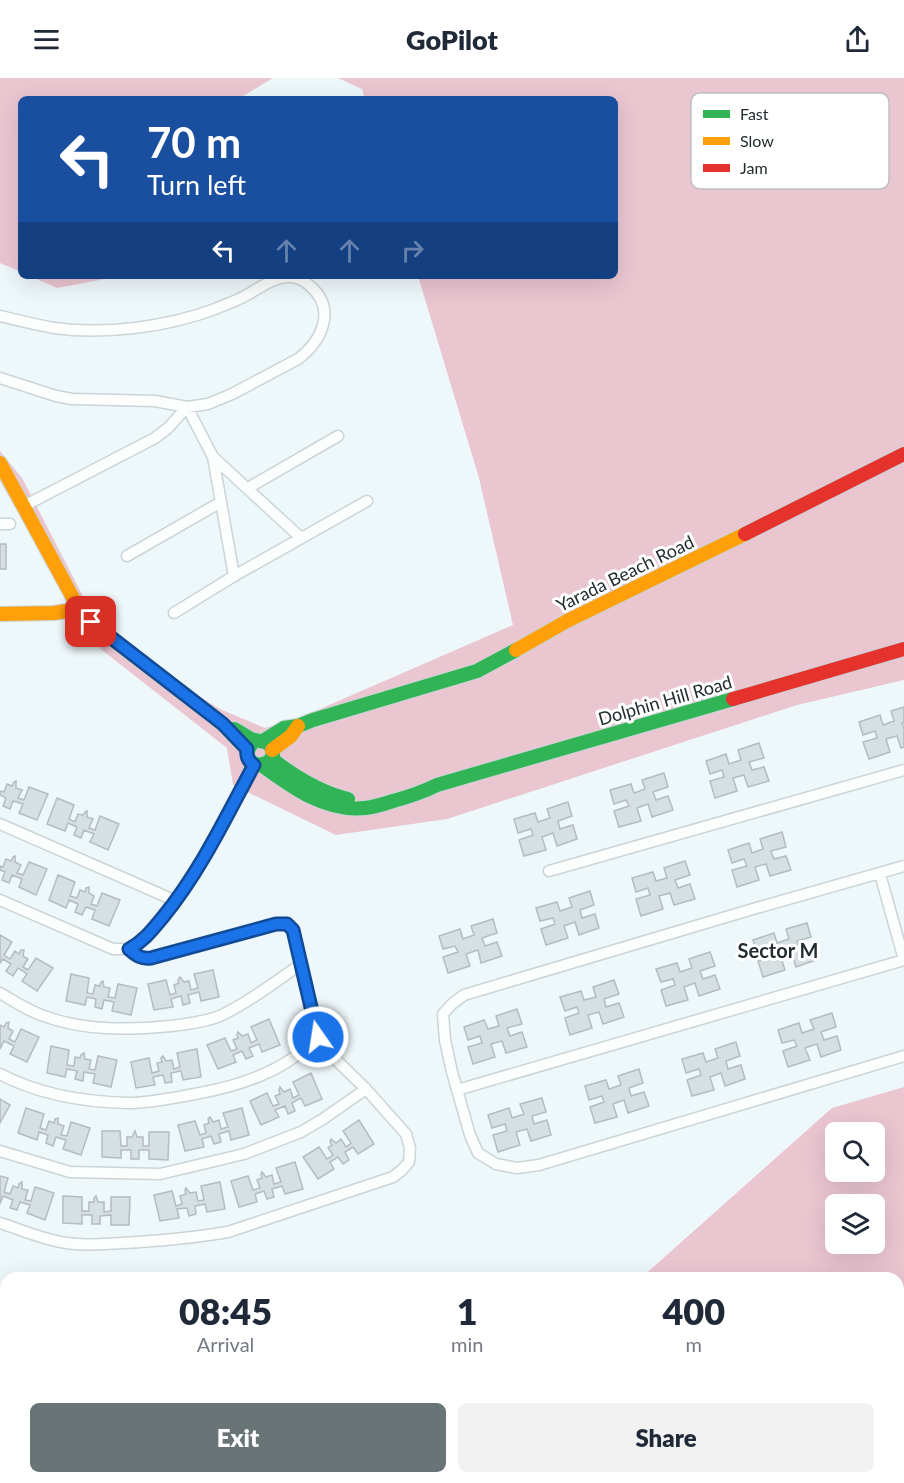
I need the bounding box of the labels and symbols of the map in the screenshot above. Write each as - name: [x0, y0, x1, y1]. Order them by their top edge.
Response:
- legend: [691, 93, 889, 189]
- text: Fast: [740, 104, 769, 123]
- text: Slow: [740, 131, 774, 150]
- text: Jam: [740, 158, 768, 177]
- street label: Yarada Beach Road: [553, 530, 697, 616]
- pin: [65, 596, 116, 647]
- street label: Dolphin Hill Road: [596, 670, 734, 730]
- district label: Sector M: [738, 938, 818, 962]
- position arrow: [286, 1005, 350, 1069]

